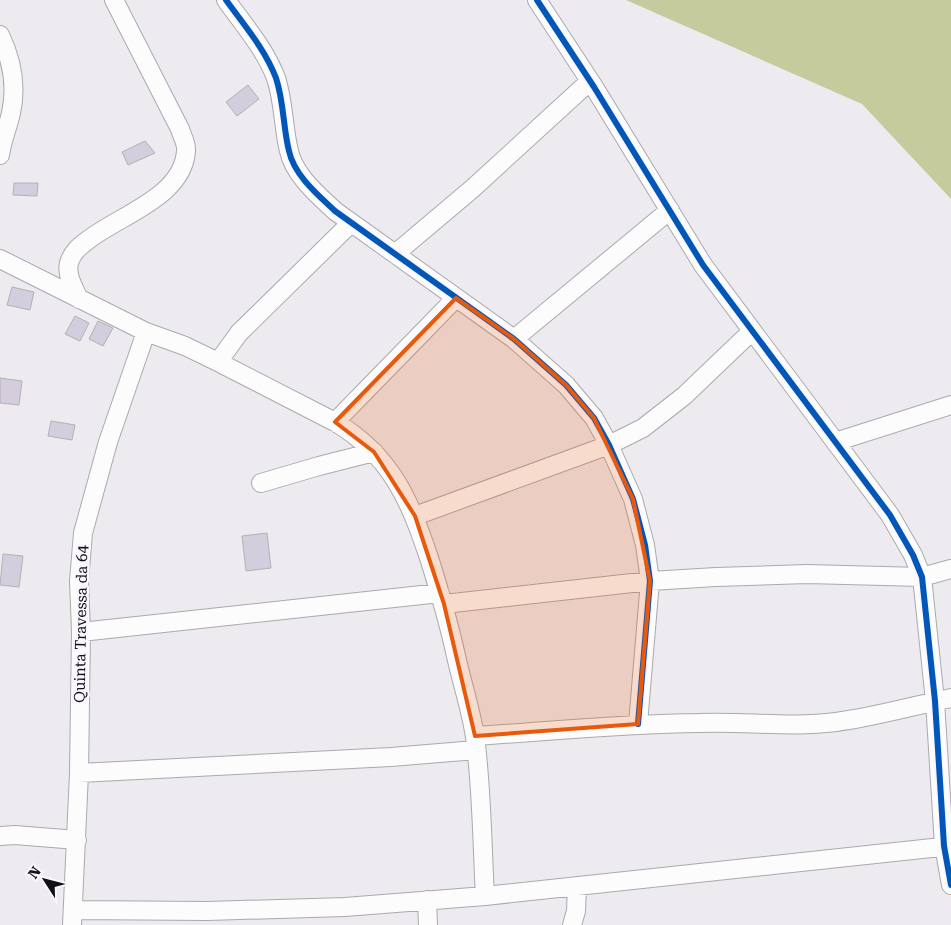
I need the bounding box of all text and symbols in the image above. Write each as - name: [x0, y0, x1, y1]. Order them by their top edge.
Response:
- street label: Quinta Travessa da 64: [71, 544, 91, 703]
- north arrow: [20, 855, 70, 905]
- text: N: [25, 863, 44, 881]

